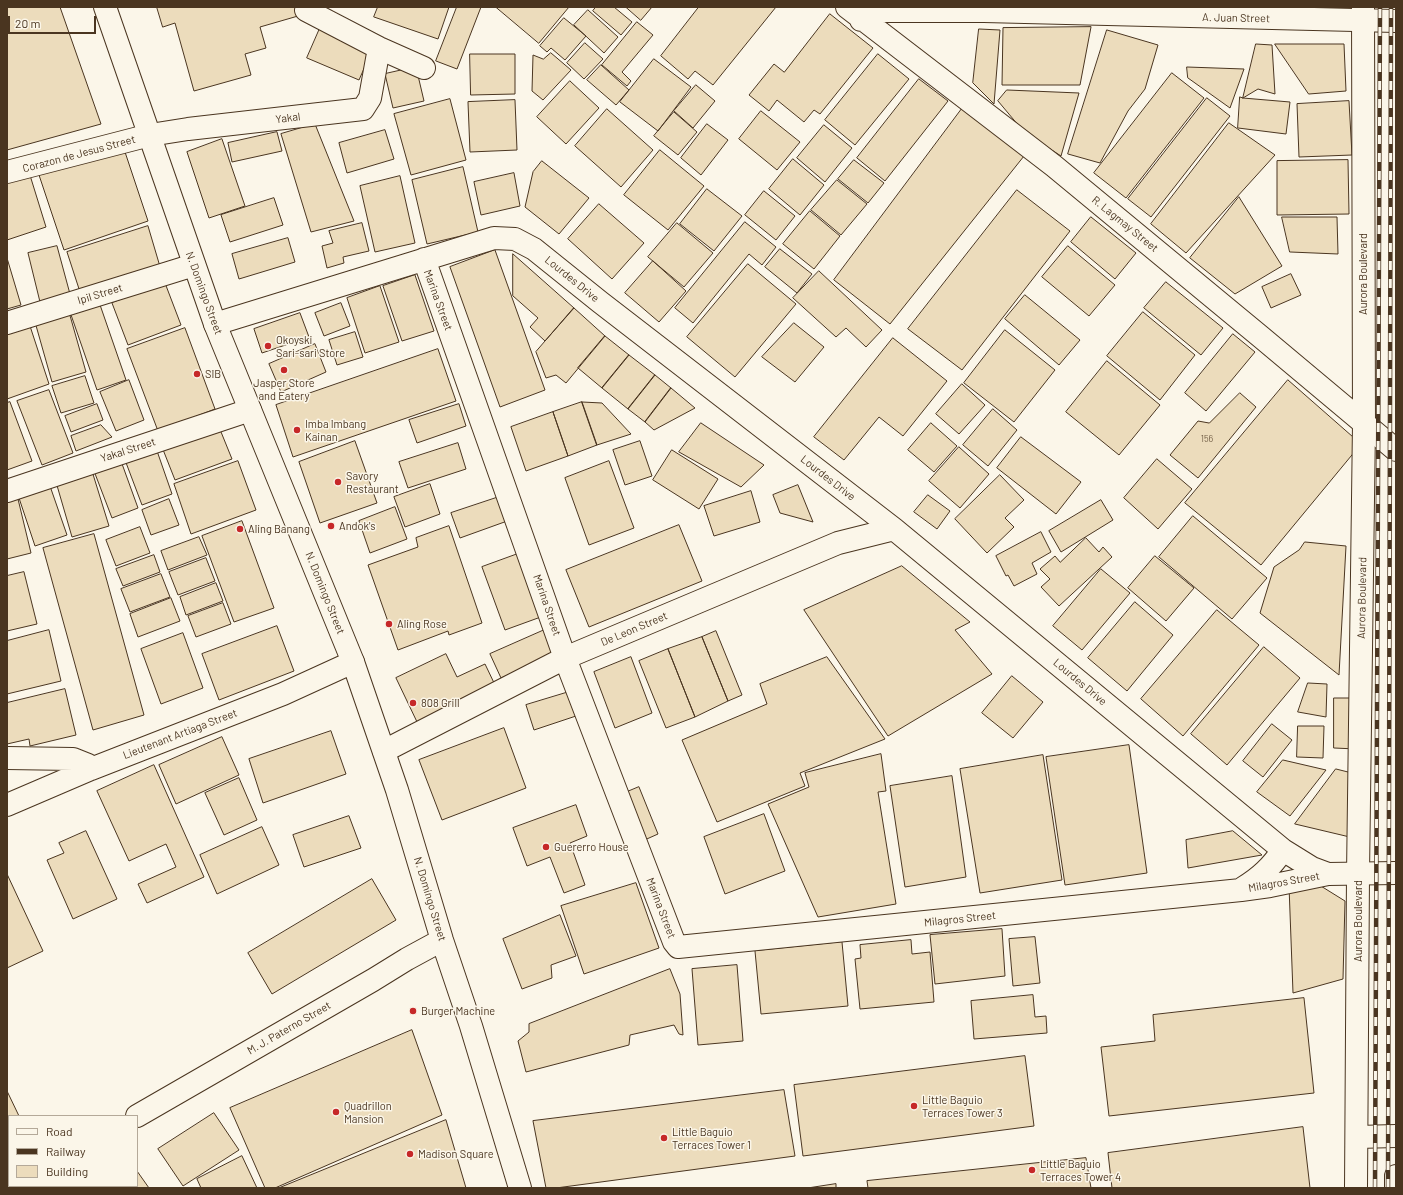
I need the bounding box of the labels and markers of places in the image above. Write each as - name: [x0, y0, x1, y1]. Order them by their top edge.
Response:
- place label: Okoyski Sari-sari Store: [276, 333, 345, 359]
- marker: Okoyski Sari-sari Store: [263, 341, 273, 351]
- marker: Jasper Store and Eatery: [279, 365, 289, 375]
- place label: SIB: [205, 367, 221, 381]
- marker: SIB: [192, 369, 202, 379]
- place label: Jasper Store and Eatery: [253, 376, 315, 402]
- place label: Imba Imbang Kainan: [305, 417, 366, 443]
- marker: Imba Imbang Kainan: [292, 425, 302, 435]
- place label: Savory Restaurant: [346, 469, 399, 495]
- marker: Savory Restaurant: [333, 477, 343, 487]
- place label: Andok's: [339, 519, 375, 533]
- marker: Andok's: [326, 521, 336, 531]
- place label: Aling Banang: [248, 522, 310, 536]
- marker: Aling Banang: [235, 524, 245, 534]
- place label: Aling Rose: [397, 617, 447, 631]
- marker: Aling Rose: [384, 619, 394, 629]
- place label: 808 Grill: [421, 696, 459, 710]
- marker: 808 Grill: [408, 698, 418, 708]
- place label: Guererro House: [554, 840, 629, 854]
- marker: Guererro House: [541, 842, 551, 852]
- place label: Burger Machine: [421, 1004, 495, 1018]
- marker: Burger Machine: [408, 1006, 418, 1016]
- place label: Little Baguio Terraces Tower 3: [922, 1093, 1003, 1119]
- place label: Quadrillon Mansion: [344, 1099, 392, 1125]
- marker: Little Baguio Terraces Tower 3: [909, 1101, 919, 1111]
- marker: Quadrillon Mansion: [331, 1107, 341, 1117]
- place label: Little Baguio Terraces Tower 1: [672, 1125, 751, 1151]
- marker: Little Baguio Terraces Tower 1: [659, 1133, 669, 1143]
- place label: Madison Square: [418, 1147, 494, 1161]
- marker: Madison Square: [405, 1149, 415, 1159]
- place label: Little Baguio Terraces Tower 4: [1040, 1157, 1121, 1183]
- marker: Little Baguio Terraces Tower 4: [1027, 1165, 1037, 1175]

